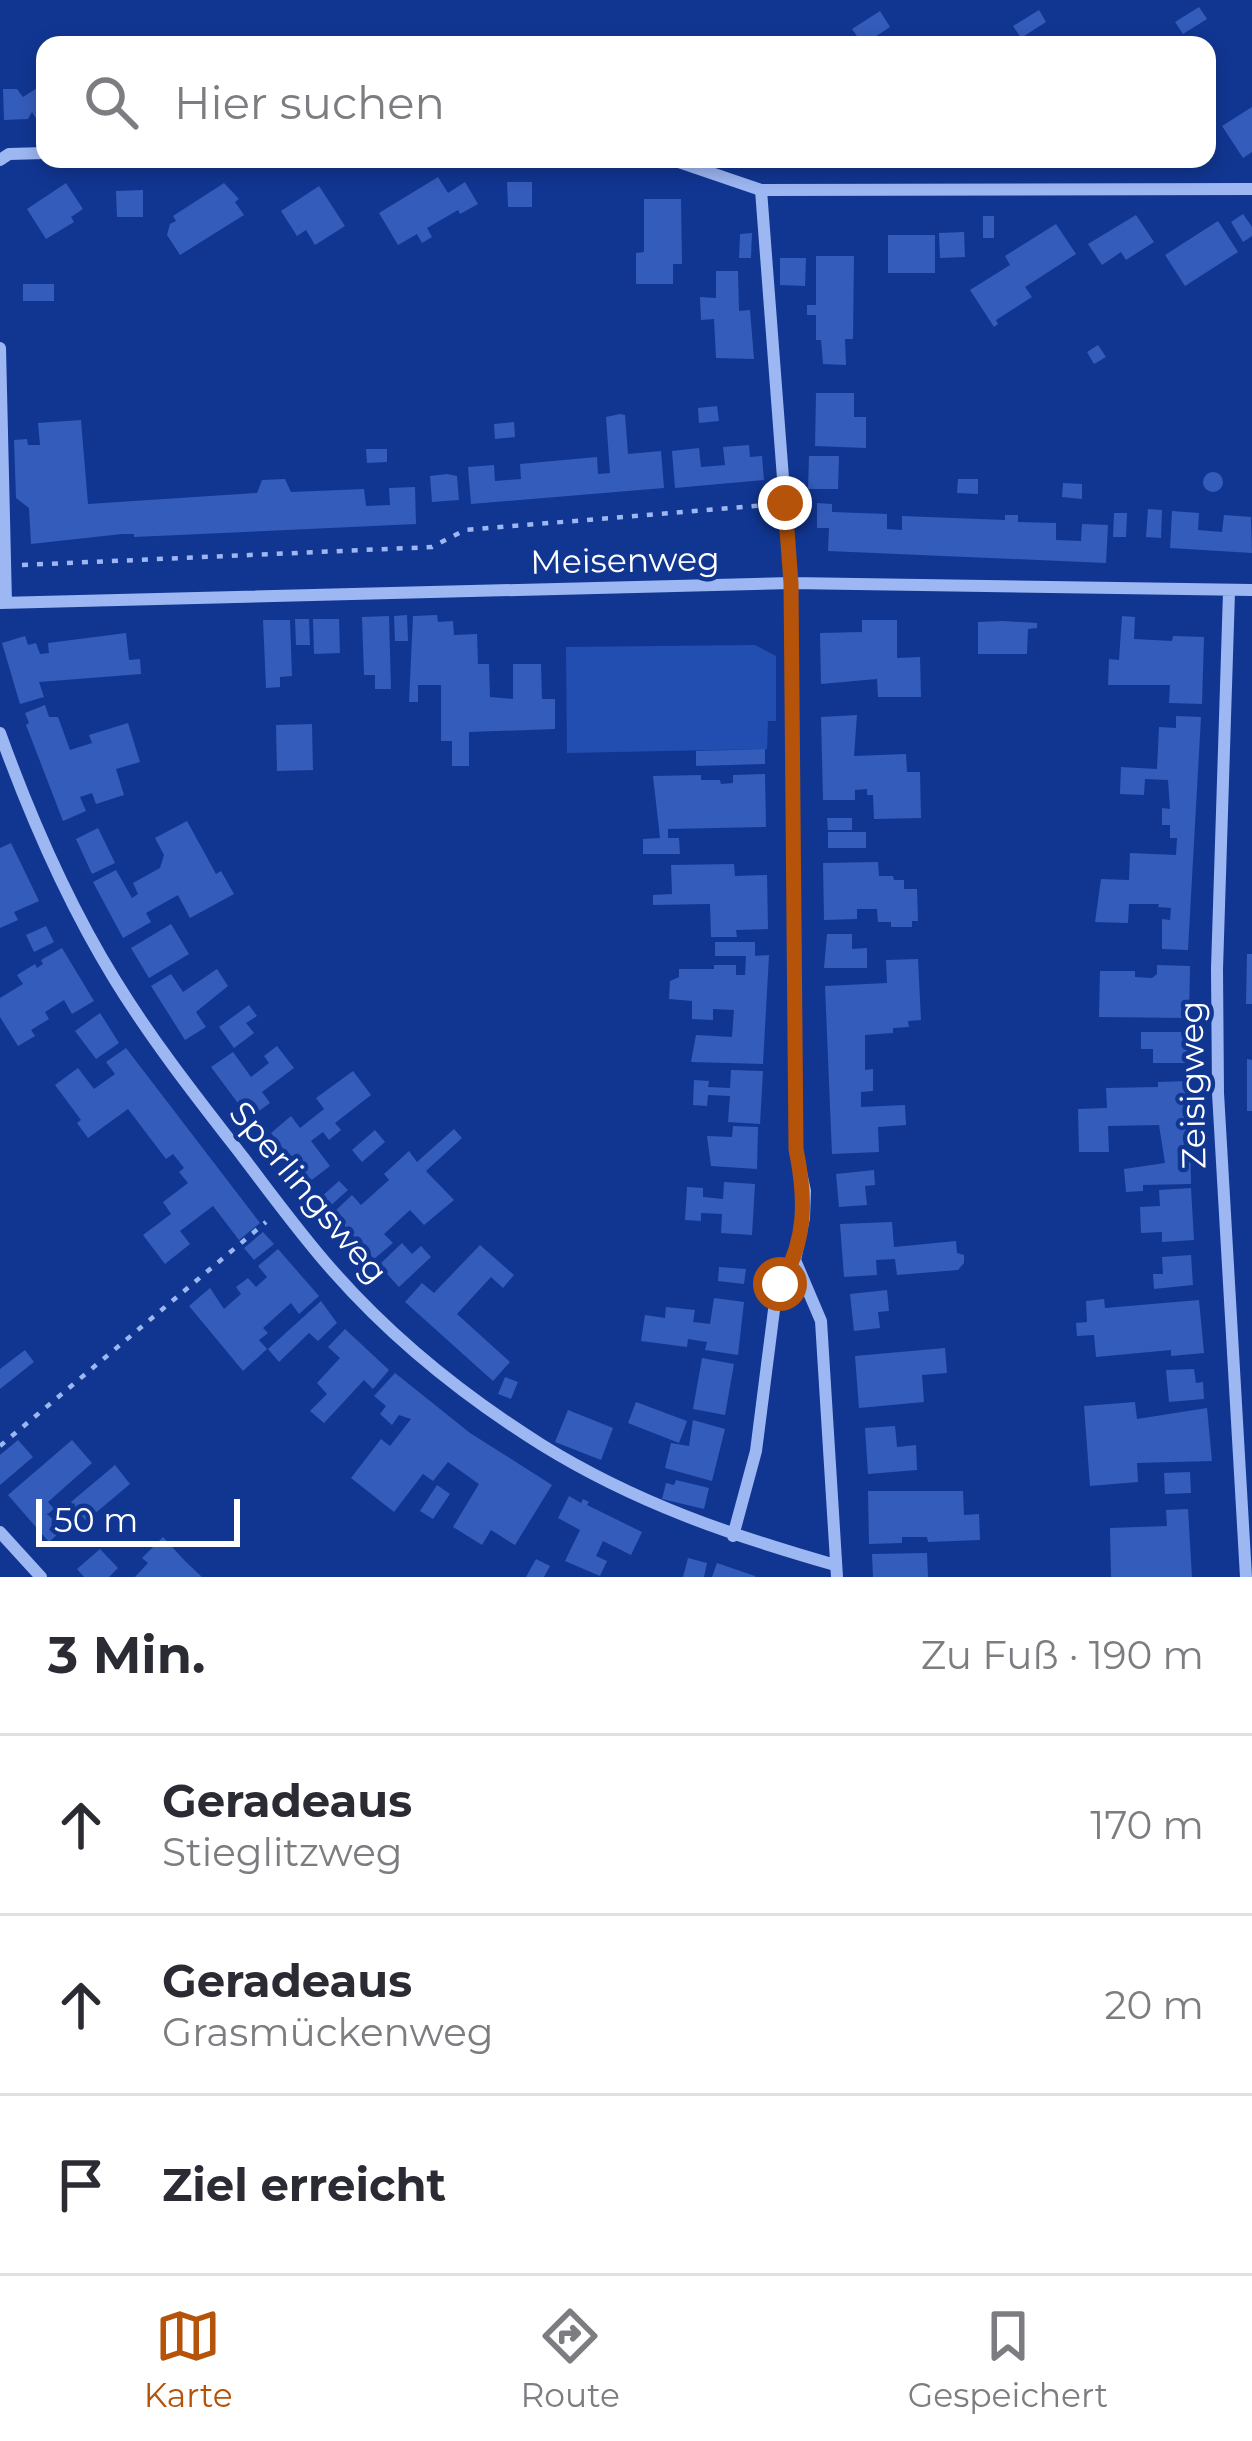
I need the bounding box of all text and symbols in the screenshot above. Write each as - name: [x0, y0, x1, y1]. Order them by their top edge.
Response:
- search box: [36, 36, 1216, 168]
- icon: search: [78, 69, 144, 135]
- text: Hier suchen: [174, 75, 445, 130]
- route end: [758, 476, 812, 530]
- street label: Meisenweg: [530, 538, 720, 582]
- street label: Zeisigweg: [1171, 1000, 1213, 1170]
- street label: Sperlingsweg: [221, 1093, 397, 1291]
- route start: [753, 1257, 807, 1311]
- scale bar: [36, 1493, 240, 1546]
- text: 50 m: [54, 1500, 138, 1540]
- text: 3 Min.: [48, 1624, 205, 1686]
- text: Zu Fuß · 190 m: [921, 1631, 1204, 1679]
- text: Geradeaus: [162, 1773, 412, 1828]
- icon: ahead: [48, 1792, 114, 1858]
- text: 170 m: [1090, 1801, 1204, 1849]
- text: Stieglitzweg: [162, 1828, 403, 1876]
- text: Geradeaus: [162, 1953, 412, 2008]
- icon: ahead: [48, 1972, 114, 2038]
- text: 20 m: [1105, 1981, 1204, 2029]
- text: Grasmückenweg: [162, 2008, 493, 2056]
- icon: arrive: [48, 2152, 114, 2218]
- text: Ziel erreicht: [162, 2157, 446, 2212]
- tab: Karte: [144, 2303, 233, 2415]
- tab: Route: [521, 2303, 620, 2415]
- tab: Gespeichert: [908, 2303, 1108, 2415]

